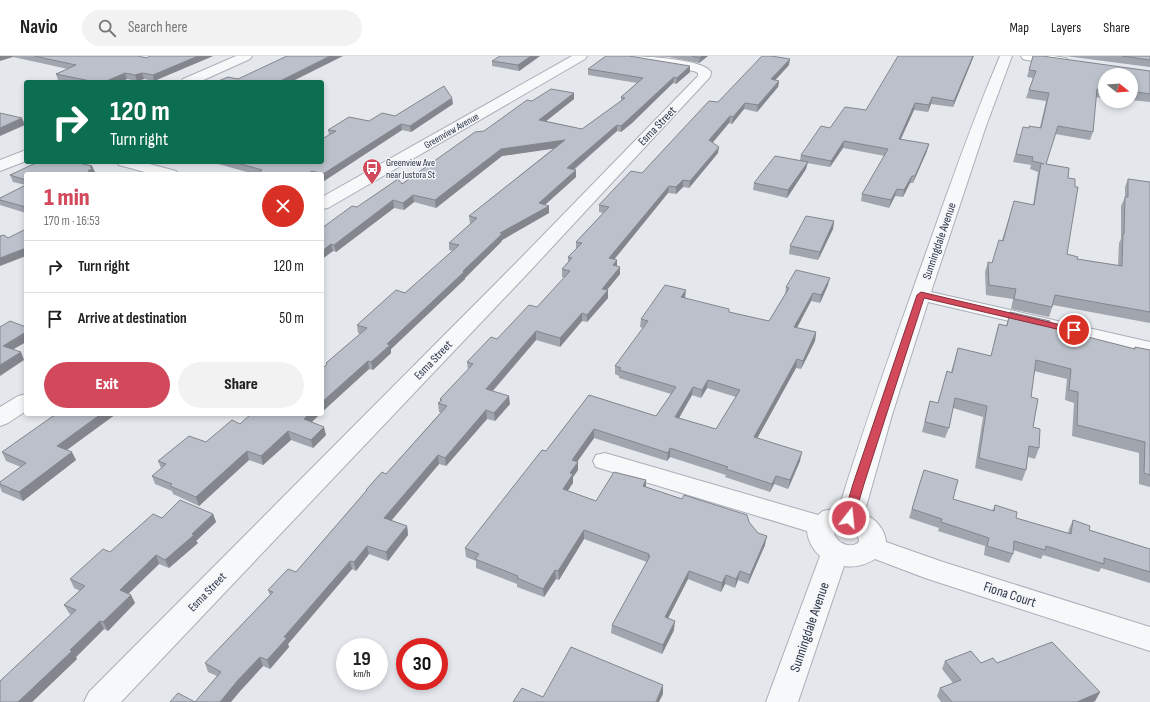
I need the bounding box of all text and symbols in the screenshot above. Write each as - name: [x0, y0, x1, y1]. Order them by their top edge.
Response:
- search box: [82, 10, 362, 46]
- text: Navio: [20, 16, 58, 39]
- icon: search: [96, 17, 118, 39]
- text: Search here: [128, 18, 188, 37]
- text: Map: [1009, 19, 1029, 36]
- text: Layers: [1051, 19, 1081, 36]
- text: Share: [1103, 19, 1130, 36]
- north arrow: [1098, 68, 1138, 108]
- map controls: [1098, 68, 1138, 108]
- text: 120 m: [110, 95, 170, 128]
- icon: right: [44, 96, 96, 148]
- street label: Esma Street: [635, 103, 680, 149]
- street label: Greenview Avenue: [422, 110, 481, 151]
- text: Turn right: [110, 129, 168, 150]
- bus stop icon: Greenview Ave near Justora St: [361, 157, 383, 185]
- place label: Greenview Ave near Justora St: [386, 157, 435, 181]
- text: 1 min: [44, 183, 90, 212]
- button: close: [262, 185, 304, 227]
- street label: Sunningdale Avenue: [919, 201, 960, 282]
- text: 170 m · 16:53: [44, 213, 100, 229]
- icon: right: [44, 256, 66, 278]
- text: Turn right: [78, 257, 130, 276]
- text: 120 m: [274, 257, 304, 276]
- icon: arrive: [44, 308, 66, 330]
- text: Arrive at destination: [78, 309, 187, 328]
- text: 50 m: [279, 309, 304, 328]
- pin: [1057, 313, 1091, 347]
- icon: arrive: [1063, 319, 1085, 341]
- street label: Esma Street: [411, 337, 456, 383]
- button: Exit: [44, 362, 170, 408]
- button: Share: [178, 362, 304, 408]
- position arrow: [828, 497, 870, 539]
- street label: Esma Street: [185, 569, 230, 615]
- street label: Fiona Court: [981, 578, 1038, 611]
- street label: Sunningdale Avenue: [786, 580, 833, 674]
- speed limit sign: 30: [396, 638, 448, 690]
- text: 19: [353, 647, 371, 671]
- text: km/h: [353, 668, 371, 680]

